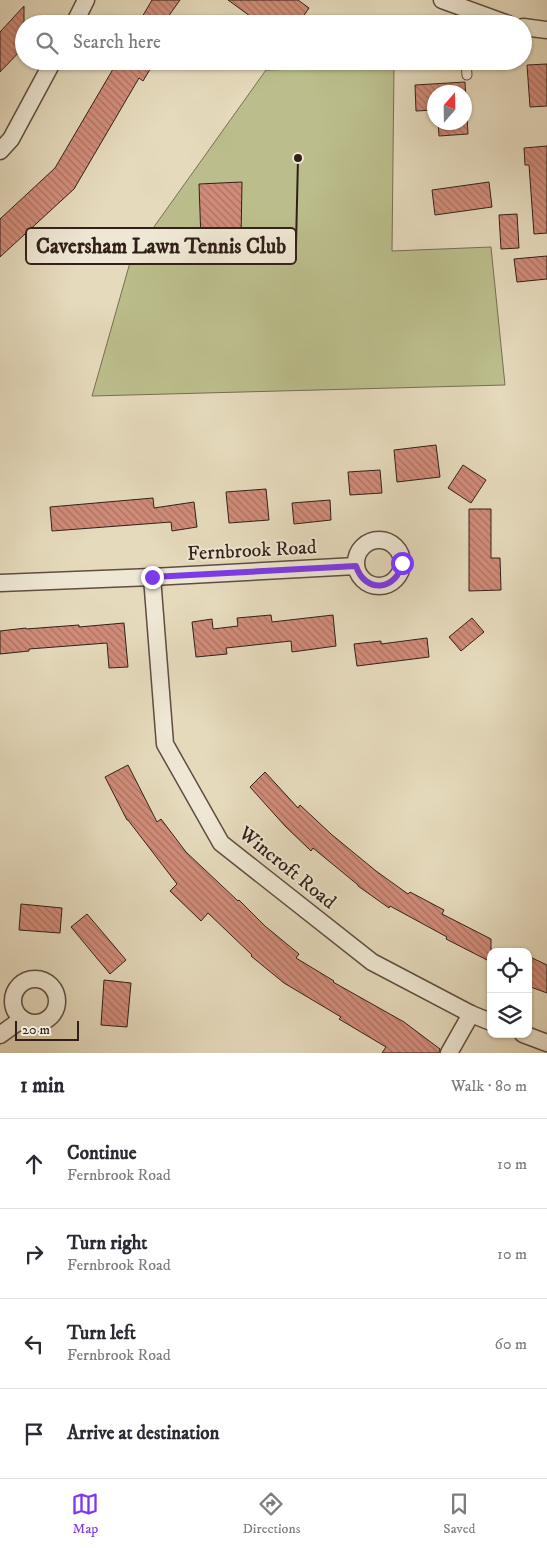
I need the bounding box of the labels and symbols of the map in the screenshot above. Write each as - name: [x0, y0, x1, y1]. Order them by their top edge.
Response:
- north arrow: [427, 85, 472, 130]
- callout: Caversham Lawn Tennis Club: [26, 228, 296, 264]
- text: Caversham Lawn Tennis Club: [36, 234, 286, 260]
- street label: Fernbrook Road: [187, 535, 317, 567]
- route start: [391, 552, 414, 575]
- route end: [141, 566, 164, 589]
- street label: Wincroft Road: [232, 821, 341, 915]
- scale bar: [15, 1018, 79, 1041]

